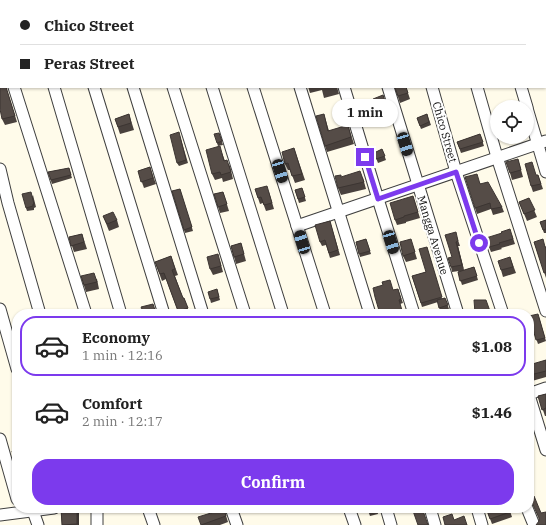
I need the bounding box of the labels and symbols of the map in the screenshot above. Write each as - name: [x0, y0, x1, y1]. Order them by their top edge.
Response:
- callout: 1 min: [332, 99, 398, 127]
- street label: Chico Street: [430, 100, 460, 164]
- car: [396, 131, 414, 157]
- route end: [356, 148, 374, 166]
- car: [271, 158, 289, 184]
- street label: Mangga Avenue: [414, 194, 452, 276]
- car: [293, 229, 311, 255]
- car: [382, 229, 400, 255]
- route start: [470, 234, 488, 252]

